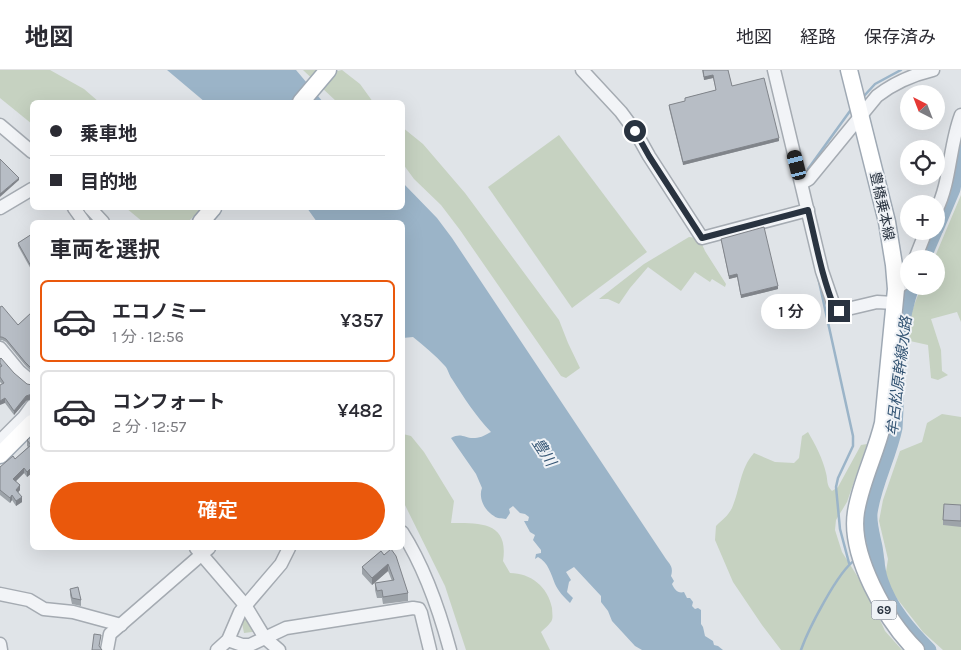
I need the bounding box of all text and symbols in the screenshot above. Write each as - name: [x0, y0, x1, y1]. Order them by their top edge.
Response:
- text: 地図: [25, 23, 73, 51]
- text: 地図: [736, 26, 772, 48]
- text: 経路: [800, 26, 836, 48]
- text: 保存済み: [864, 26, 936, 48]
- north arrow: [900, 85, 945, 130]
- map controls: [900, 85, 945, 295]
- route start: [624, 120, 646, 142]
- text: 乗車地: [80, 123, 137, 145]
- button: locate: [900, 140, 945, 185]
- car: [786, 149, 807, 181]
- street label: 豊橋乗本線: [866, 170, 898, 242]
- text: 目的地: [80, 171, 137, 193]
- button: +: [900, 195, 945, 240]
- text: 車両を選択: [50, 237, 160, 263]
- button: −: [900, 250, 945, 295]
- callout: 1 分: [762, 294, 822, 328]
- icon: car: [52, 299, 97, 344]
- route end: [828, 300, 850, 322]
- text: エコノミー: [112, 301, 207, 323]
- text: 1 分: [778, 302, 804, 321]
- text: ¥357: [340, 310, 383, 332]
- water label: 牟呂松原幹線水路: [883, 313, 915, 437]
- text: 1 分 · 12:56: [112, 327, 184, 346]
- icon: car: [52, 389, 97, 434]
- text: コンフォート: [112, 391, 225, 413]
- text: ¥482: [337, 400, 383, 422]
- text: 2 分 · 12:57: [112, 417, 186, 436]
- water label: 豊川: [528, 435, 561, 471]
- button: 確定: [50, 482, 385, 540]
- road number: 69: [872, 600, 896, 620]

